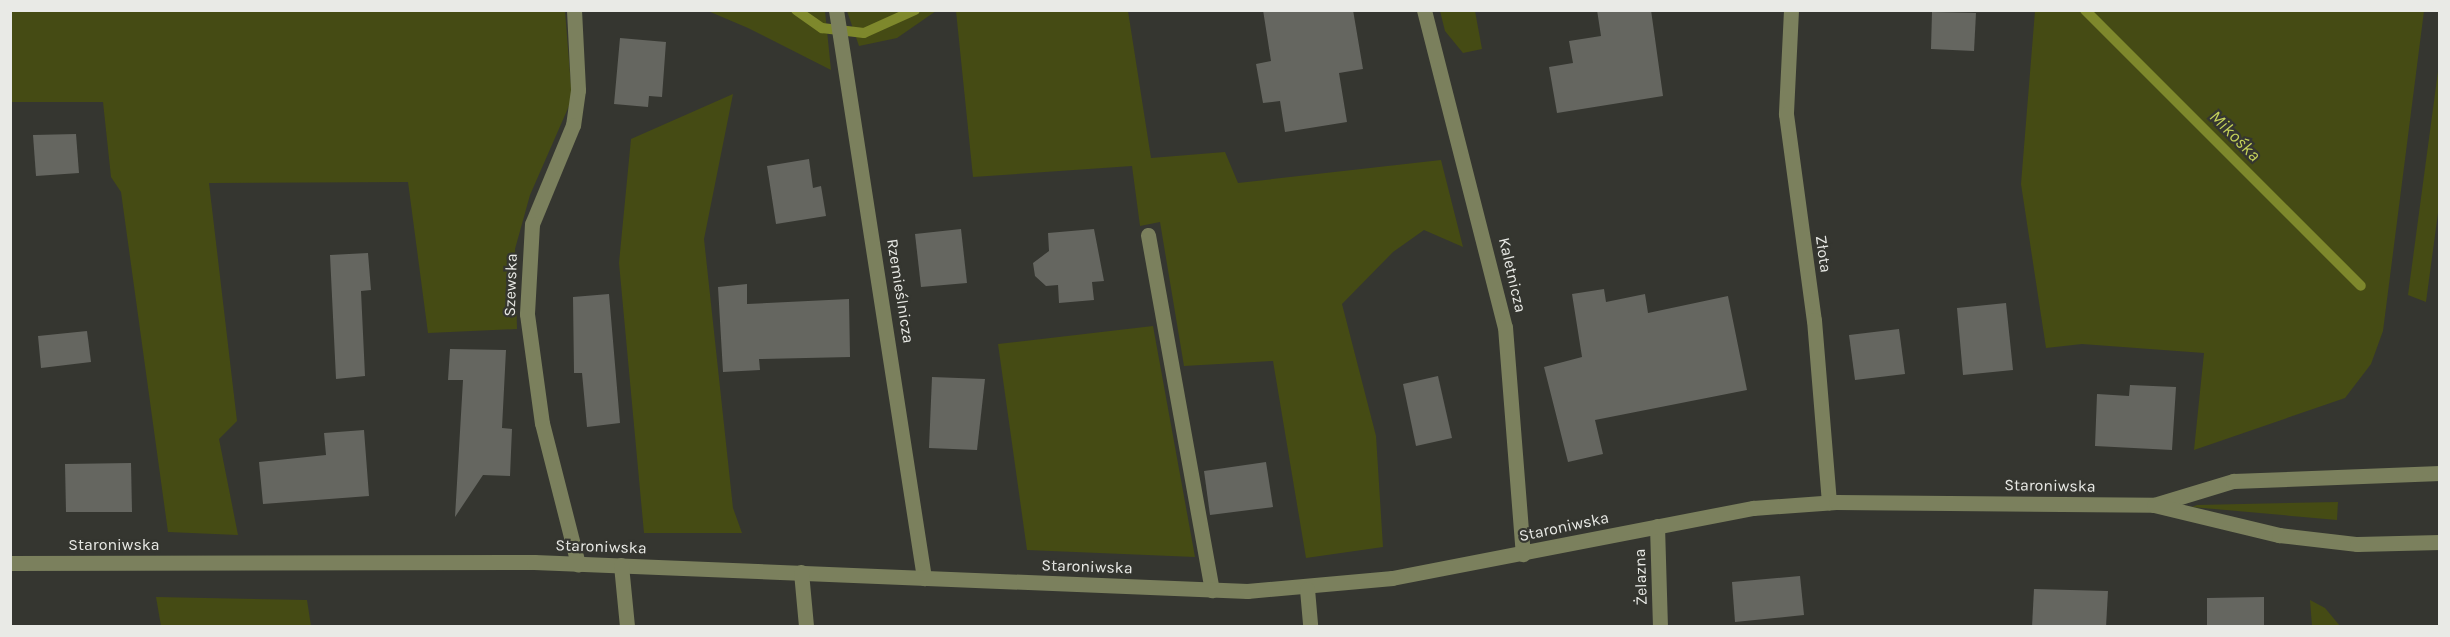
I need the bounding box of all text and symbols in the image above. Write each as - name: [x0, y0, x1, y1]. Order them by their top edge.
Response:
- water label: Mikośka: [2205, 106, 2265, 166]
- street label: Złota: [1811, 234, 1835, 274]
- street label: Kaletnicza: [1494, 236, 1530, 314]
- street label: Rzemieślnicza: [882, 237, 918, 345]
- street label: Szewska: [500, 253, 522, 317]
- street label: Staroniwska: [2004, 476, 2096, 496]
- street label: Staroniwska: [1517, 508, 1611, 546]
- street label: Staroniwska: [68, 535, 160, 555]
- street label: Staroniwska: [555, 536, 647, 558]
- street label: Żelazna: [1630, 548, 1652, 606]
- street label: Staroniwska: [1041, 556, 1133, 578]

